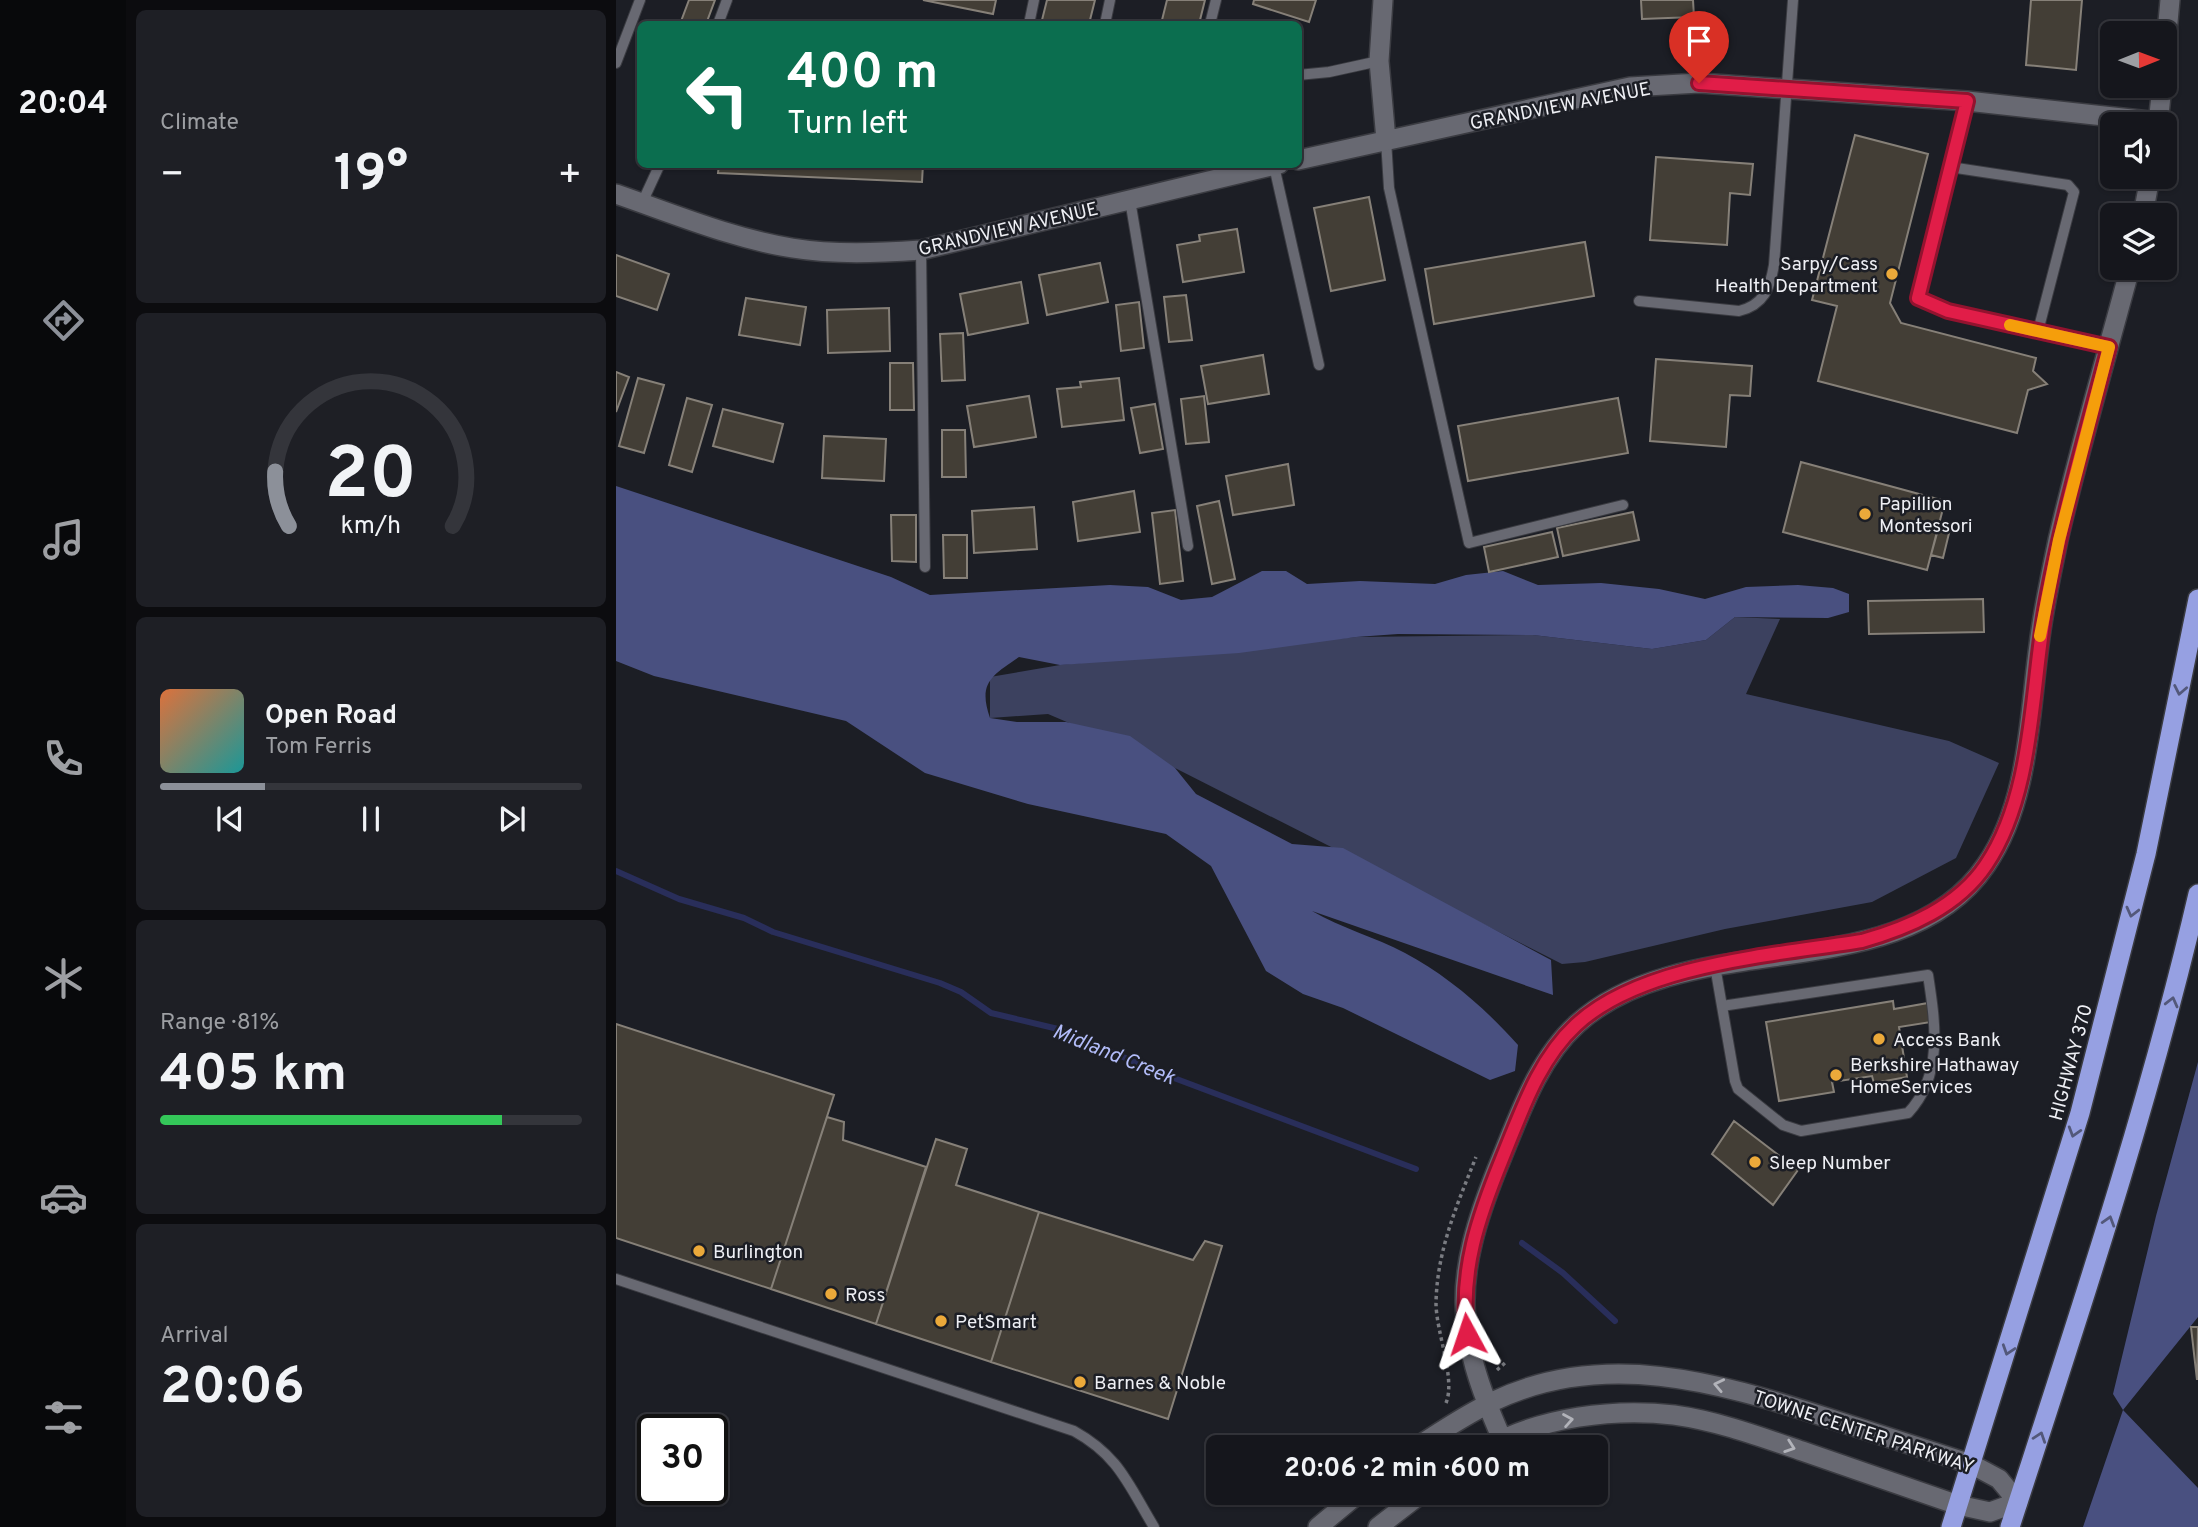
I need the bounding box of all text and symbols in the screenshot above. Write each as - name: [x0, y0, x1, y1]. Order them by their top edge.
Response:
- pin: [1669, 11, 1729, 83]
- north arrow: [2100, 21, 2177, 98]
- map controls: [2100, 21, 2177, 280]
- icon: arrive: [1680, 22, 1718, 60]
- text: 400 m: [787, 44, 938, 106]
- icon: left: [672, 49, 763, 140]
- street label: GRANDVIEW AVENUE: [1468, 78, 1653, 136]
- text: 20:04: [18, 85, 108, 125]
- text: Turn left: [787, 105, 908, 145]
- text: Climate: [160, 109, 239, 138]
- button: sound: [2100, 112, 2177, 189]
- text: 19°: [334, 143, 408, 209]
- text: −: [160, 152, 185, 201]
- text: +: [557, 152, 582, 201]
- street label: GRANDVIEW AVENUE: [916, 198, 1101, 262]
- button: layers: [2100, 203, 2177, 280]
- place label: Sarpy/Cass Health Department: [1715, 253, 1878, 299]
- marker: Sarpy/Cass Health Department: [1884, 266, 1900, 282]
- icon: directions: [39, 296, 88, 345]
- text: 20: [325, 433, 417, 525]
- place label: Papillion Montessori: [1879, 493, 1973, 539]
- marker: Papillion Montessori: [1857, 506, 1873, 522]
- text: km/h: [341, 511, 401, 543]
- icon: music: [39, 515, 88, 564]
- one-way arrow: [2174, 684, 2189, 696]
- text: Open Road: [265, 700, 397, 733]
- text: Tom Ferris: [265, 733, 372, 762]
- icon: phone: [39, 734, 88, 783]
- icon: previous: [211, 800, 249, 838]
- icon: pause: [352, 800, 390, 838]
- icon: next: [493, 800, 531, 838]
- one-way arrow: [2126, 906, 2140, 918]
- icon: climate: [39, 954, 88, 1003]
- one-way arrow: [2164, 996, 2178, 1008]
- street label: HIGHWAY 370: [2045, 1002, 2099, 1123]
- text: Range · 81%: [160, 1009, 279, 1038]
- water label: Midland Creek: [1048, 1019, 1179, 1092]
- place label: Access Bank: [1893, 1029, 2001, 1053]
- marker: Access Bank: [1871, 1031, 1887, 1047]
- text: 405 km: [160, 1043, 347, 1109]
- place label: Berkshire Hathaway HomeServices: [1850, 1054, 2019, 1100]
- marker: Berkshire Hathaway HomeServices: [1828, 1067, 1844, 1083]
- one-way arrow: [2068, 1126, 2083, 1138]
- place label: Sleep Number: [1769, 1152, 1891, 1176]
- marker: Sleep Number: [1747, 1154, 1763, 1170]
- icon: car: [39, 1173, 88, 1222]
- one-way arrow: [2101, 1215, 2115, 1227]
- place label: Burlington: [713, 1241, 803, 1265]
- marker: Burlington: [691, 1243, 707, 1259]
- place label: Ross: [845, 1284, 885, 1308]
- marker: Ross: [823, 1286, 839, 1302]
- position arrow: [1430, 1297, 1504, 1371]
- place label: PetSmart: [955, 1311, 1037, 1335]
- marker: PetSmart: [933, 1313, 949, 1329]
- text: Arrival: [160, 1322, 229, 1351]
- one-way arrow: [2001, 1343, 2016, 1355]
- text: 20:06: [160, 1356, 305, 1422]
- place label: Barnes & Noble: [1094, 1372, 1226, 1396]
- marker: Barnes & Noble: [1072, 1374, 1088, 1390]
- one-way arrow: [1713, 1379, 1725, 1394]
- street label: TOWNE CENTER PARKWAY: [1750, 1386, 1977, 1480]
- icon: filters: [39, 1393, 88, 1442]
- one-way arrow: [1562, 1413, 1574, 1428]
- speed limit sign: 30: [637, 1414, 728, 1505]
- one-way arrow: [2032, 1432, 2046, 1444]
- one-way arrow: [1784, 1439, 1796, 1453]
- text: 20:06 · 2 min · 600 m: [1284, 1453, 1530, 1486]

